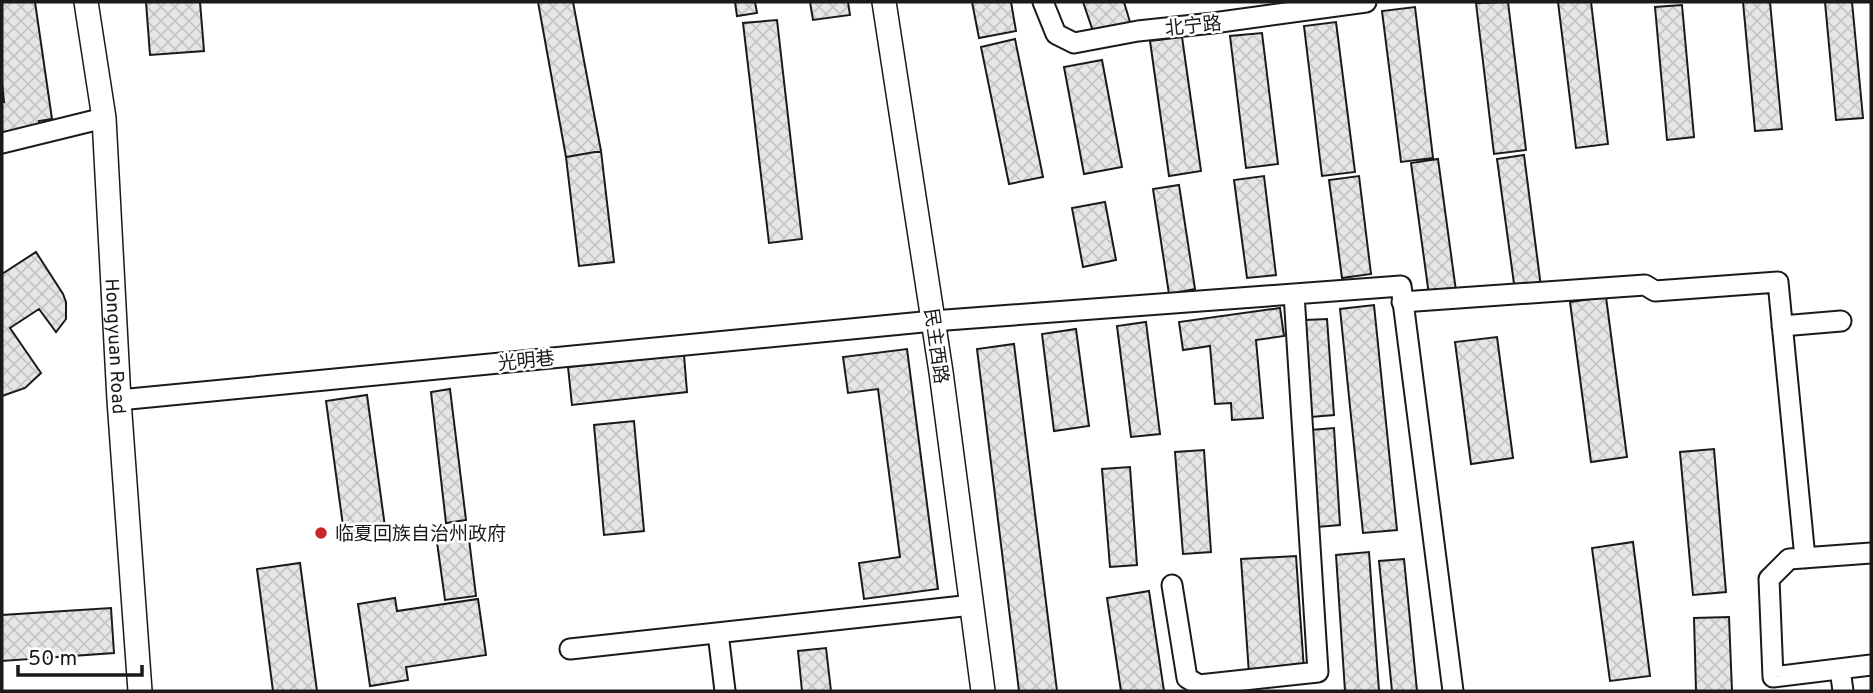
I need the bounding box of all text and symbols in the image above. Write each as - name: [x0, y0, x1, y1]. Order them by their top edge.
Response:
- street label: 北宁路: [1164, 12, 1223, 42]
- street label: Hongyuan Road: [99, 278, 130, 415]
- street label: 民主西路: [918, 307, 952, 386]
- street label: 光明巷: [497, 347, 556, 377]
- place label: 临夏回族自治州政府: [335, 523, 506, 547]
- marker: 临夏回族自治州政府: [313, 525, 329, 541]
- scale bar: [18, 634, 142, 678]
- text: 50 m: [28, 646, 77, 673]

